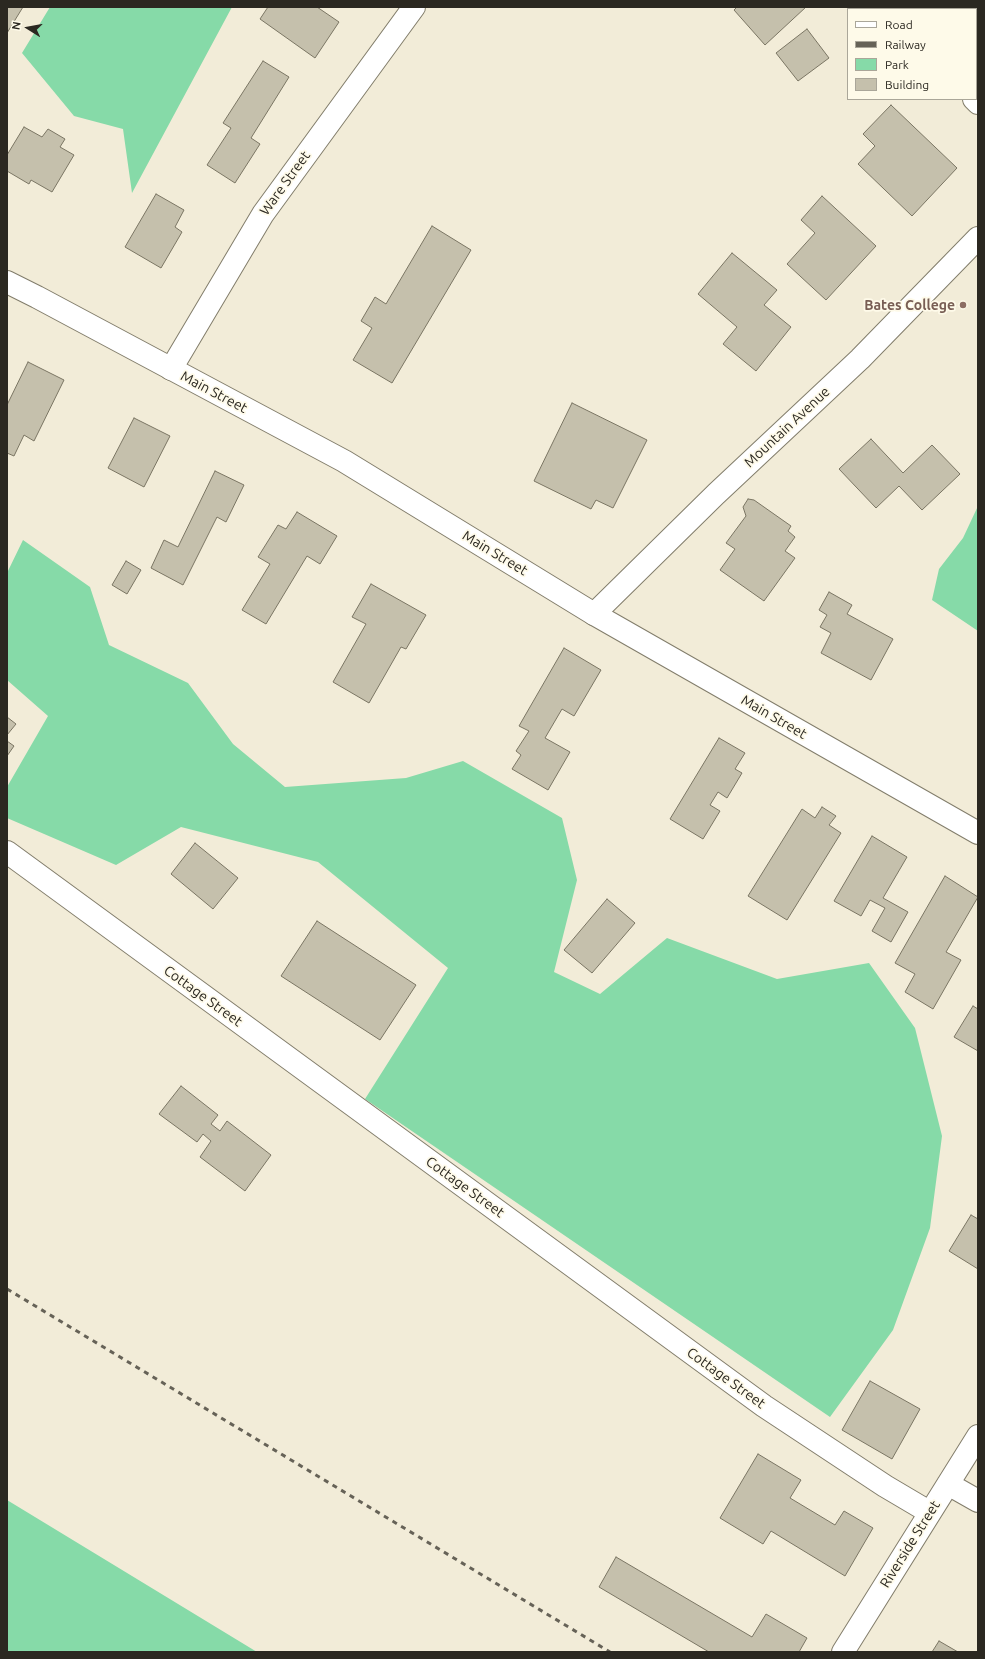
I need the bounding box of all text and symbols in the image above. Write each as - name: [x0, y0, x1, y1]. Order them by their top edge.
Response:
- north arrow: [8, 8, 48, 48]
- legend: [847, 8, 977, 100]
- text: Road: [885, 18, 913, 31]
- text: N: [10, 21, 23, 31]
- text: Railway: [885, 38, 926, 51]
- text: Park: [885, 58, 909, 71]
- text: Building: [885, 78, 929, 91]
- street label: Ware Street: [256, 148, 314, 218]
- place label: Bates College: [864, 297, 955, 313]
- marker: Bates College: [958, 300, 968, 310]
- street label: Main Street: [178, 367, 250, 417]
- street label: Mountain Avenue: [741, 383, 833, 471]
- street label: Main Street: [459, 527, 531, 579]
- street label: Main Street: [738, 691, 810, 743]
- street label: Cottage Street: [160, 962, 246, 1030]
- street label: Cottage Street: [422, 1153, 508, 1221]
- street label: Cottage Street: [683, 1344, 769, 1412]
- street label: Riverside Street: [876, 1497, 944, 1591]

